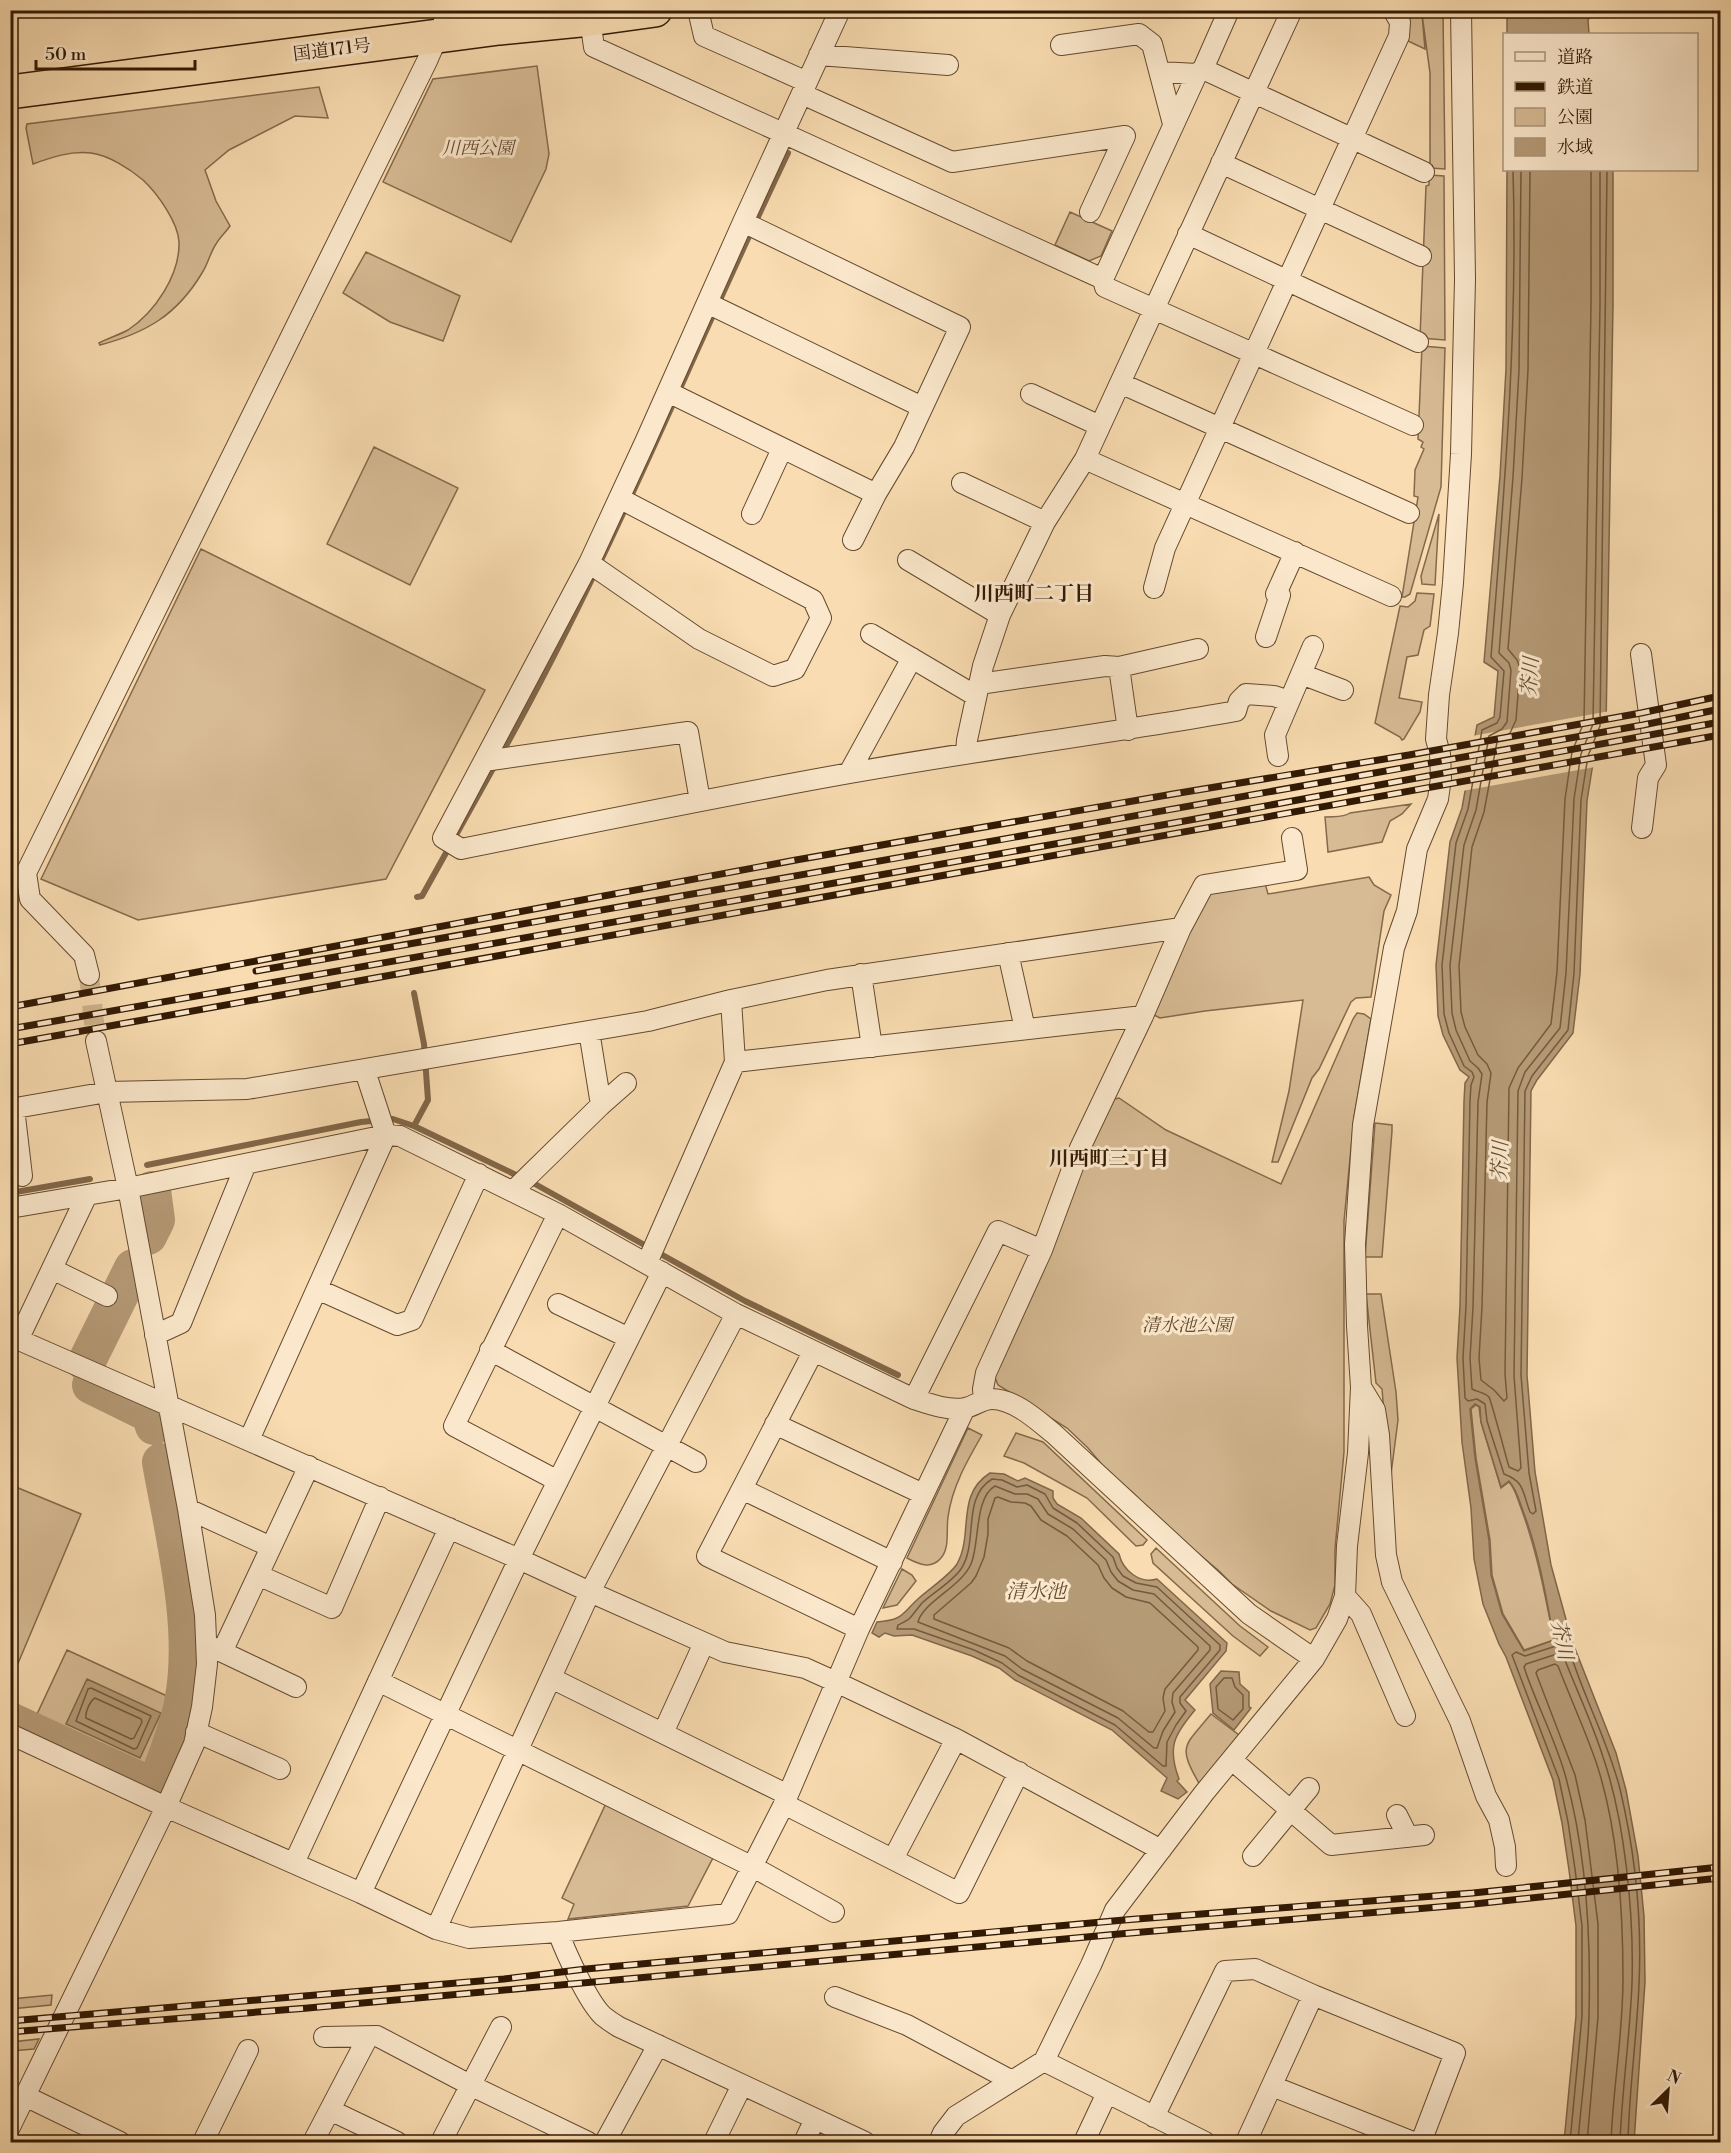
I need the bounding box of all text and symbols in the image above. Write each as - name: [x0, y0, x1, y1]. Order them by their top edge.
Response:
- scale bar: [36, 33, 195, 71]
- legend: [1503, 33, 1698, 171]
- street label: 国道171号: [292, 34, 372, 66]
- text: 50 m: [45, 43, 87, 66]
- text: 道路: [1557, 46, 1593, 69]
- text: 鉄道: [1557, 76, 1593, 99]
- text: 公園: [1557, 106, 1593, 129]
- text: 水域: [1557, 136, 1593, 159]
- park label: 川西公園: [442, 137, 517, 160]
- district label: 川西町二丁目: [974, 582, 1094, 607]
- water label: 芥川: [1517, 654, 1545, 698]
- water label: 芥川: [1488, 1139, 1514, 1181]
- district label: 川西町三丁目: [1049, 1147, 1169, 1172]
- park label: 清水池公園: [1142, 1314, 1235, 1337]
- water label: 清水池: [1006, 1580, 1068, 1605]
- water label: 芥川: [1545, 1618, 1578, 1664]
- north arrow: [1638, 2060, 1698, 2120]
- text: N: [1664, 2066, 1684, 2089]

